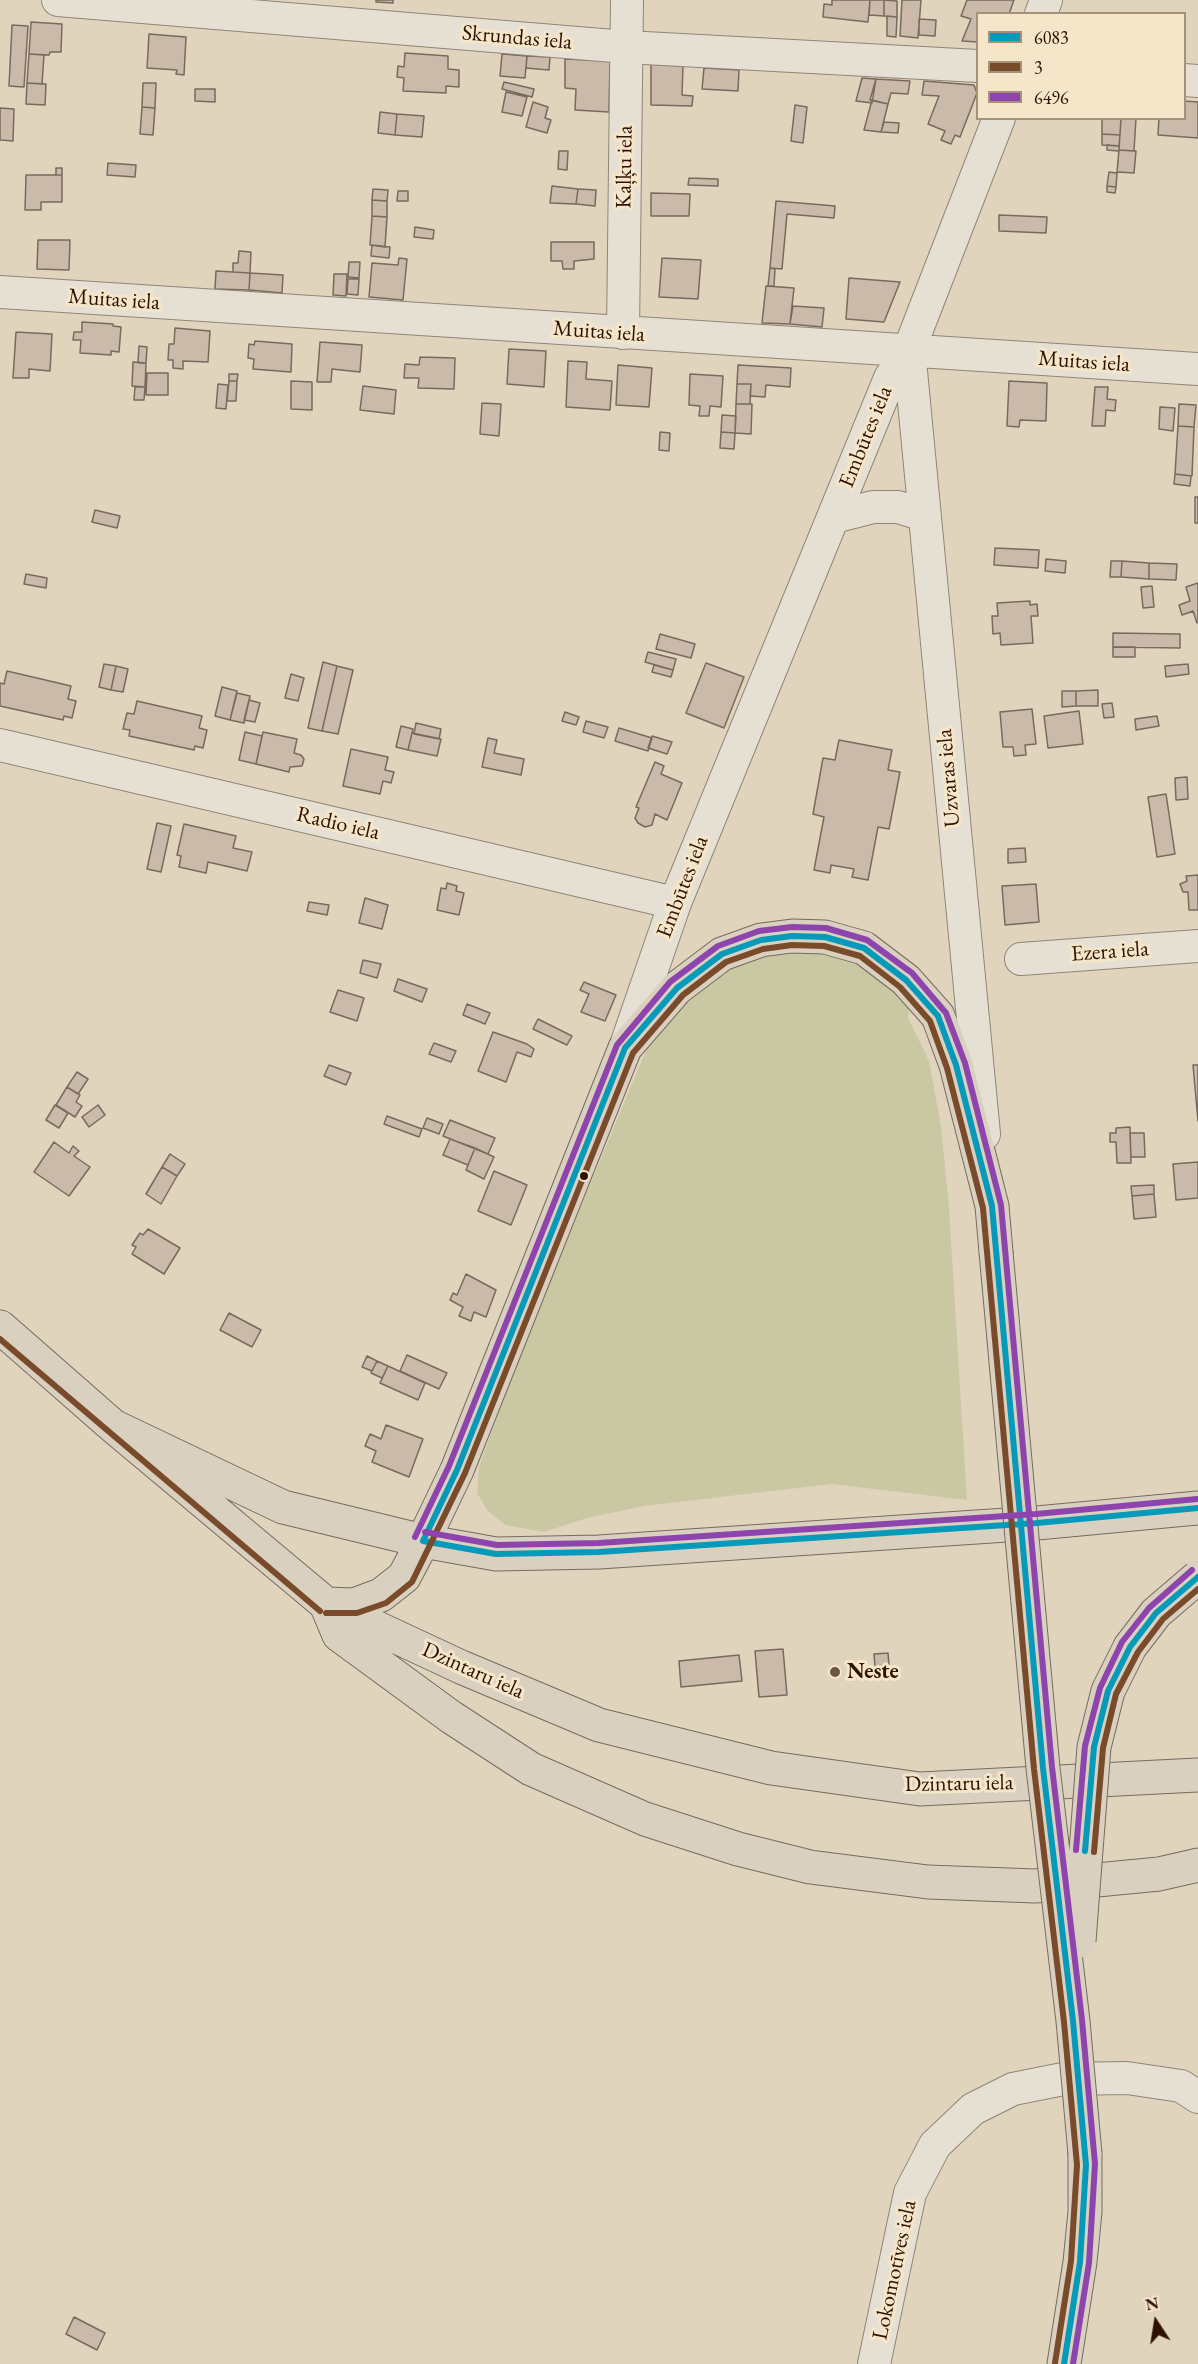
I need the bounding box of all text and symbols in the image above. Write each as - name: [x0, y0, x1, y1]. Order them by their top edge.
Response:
- legend: [976, 12, 1186, 120]
- street label: Skrundas iela: [461, 20, 573, 56]
- text: 6083: [1034, 26, 1069, 49]
- text: 3: [1034, 56, 1043, 79]
- text: 6496: [1034, 86, 1069, 109]
- street label: Kaļķu iela: [611, 125, 639, 209]
- street label: Muitas iela: [67, 284, 161, 316]
- street label: Muitas iela: [552, 316, 646, 348]
- street label: Muitas iela: [1037, 346, 1131, 378]
- street label: Embūtes iela: [834, 382, 898, 492]
- street label: Uzvaras iela: [932, 728, 966, 828]
- street label: Radio iela: [294, 802, 382, 846]
- street label: Embūtes iela: [651, 832, 715, 942]
- street label: Ezera iela: [1070, 936, 1150, 968]
- unlabelled marker: [578, 1170, 590, 1182]
- street label: Dzintaru iela: [418, 1637, 528, 1705]
- place label: Neste: [847, 1659, 899, 1685]
- marker: Neste: [828, 1665, 842, 1679]
- street label: Dzintaru iela: [904, 1770, 1014, 1798]
- street label: Lokomotīves iela: [867, 2198, 923, 2342]
- north arrow: [1126, 2292, 1186, 2352]
- text: N: [1144, 2292, 1161, 2316]

